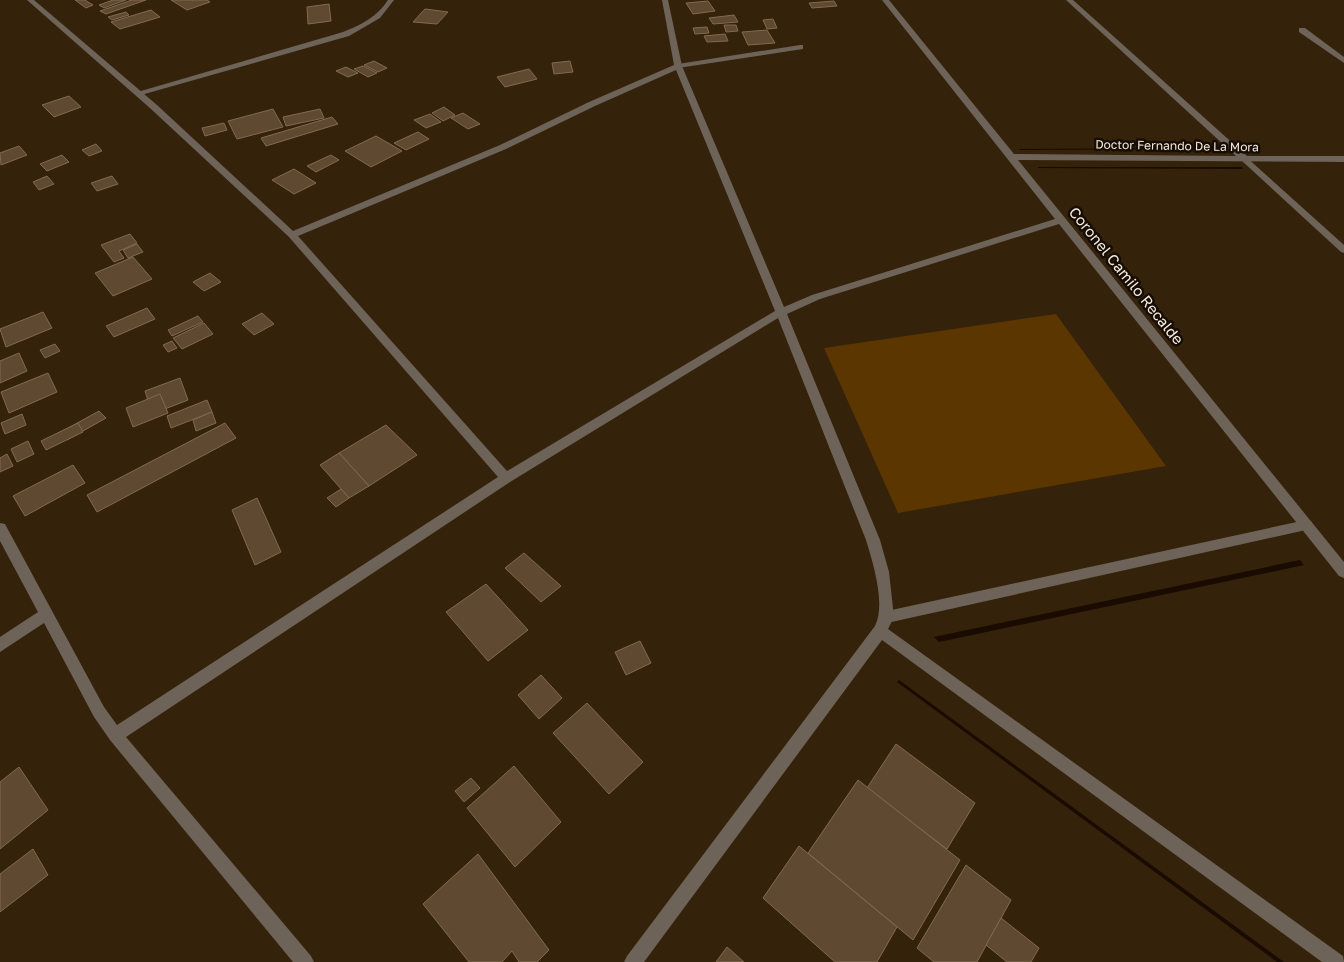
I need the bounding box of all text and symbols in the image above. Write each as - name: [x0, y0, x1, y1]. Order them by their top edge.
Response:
- street label: Doctor Fernando De La Mora: [1095, 137, 1259, 154]
- street label: Coronel Camilo Recalde: [1066, 203, 1188, 348]

